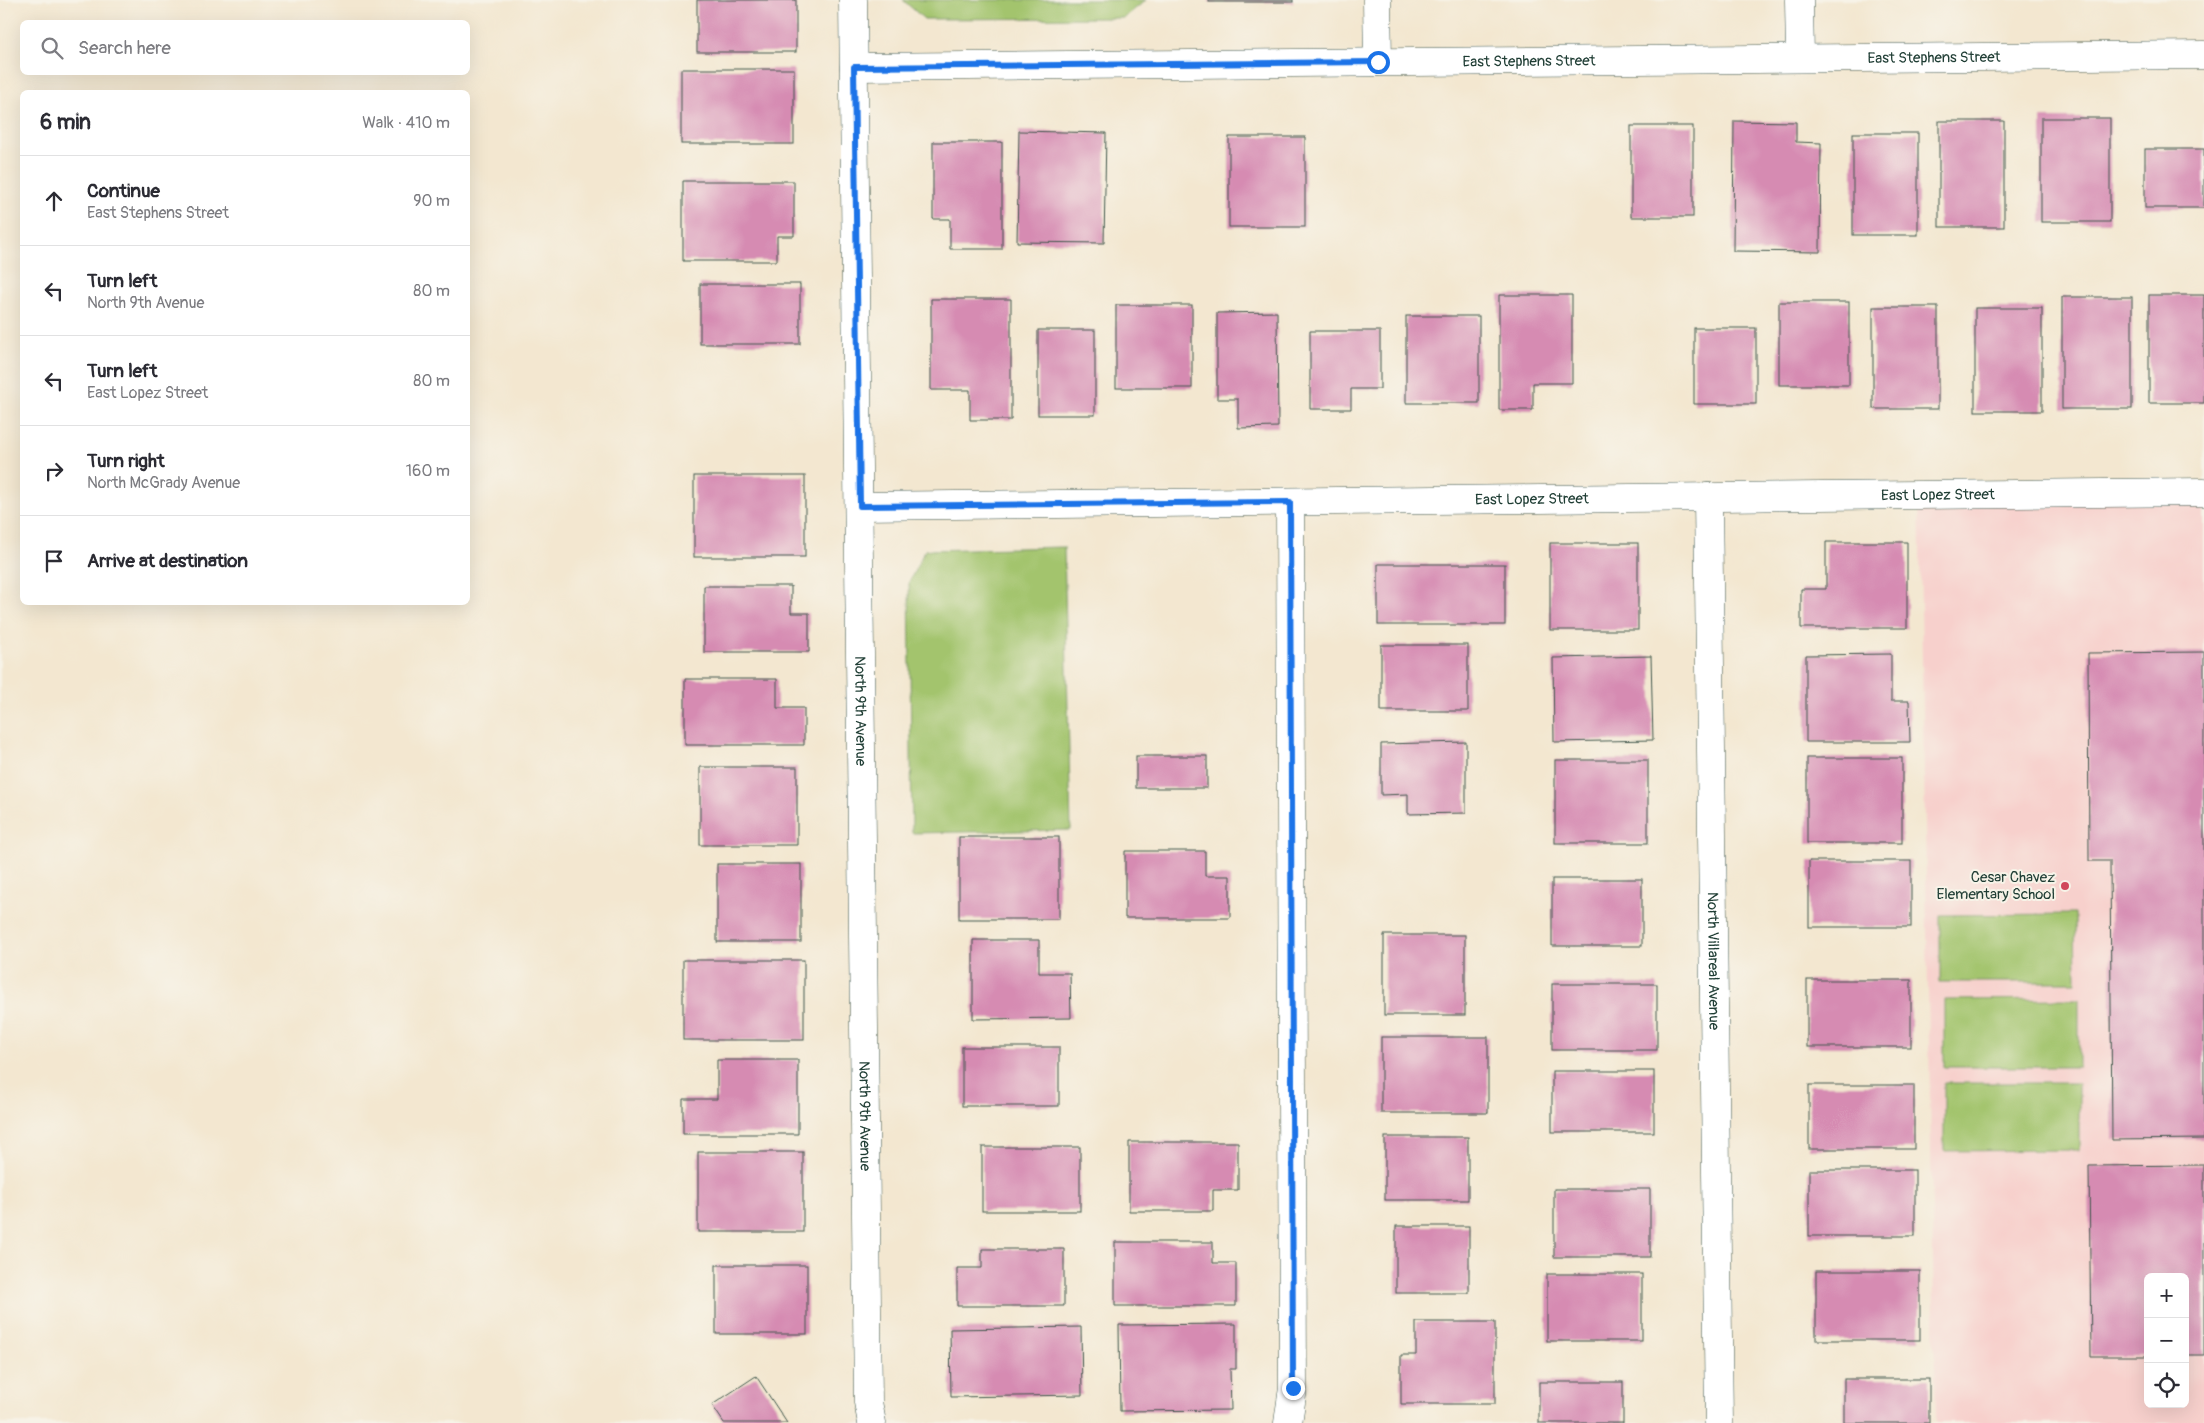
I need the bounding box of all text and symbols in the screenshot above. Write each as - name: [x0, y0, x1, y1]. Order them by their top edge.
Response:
- search box: [20, 20, 470, 75]
- icon: search: [38, 34, 66, 62]
- text: Search here: [78, 36, 171, 60]
- street label: East Stephens Street: [1867, 48, 2002, 68]
- route start: [1367, 51, 1390, 74]
- street label: East Stephens Street: [1462, 51, 1597, 72]
- text: 6 min: [40, 109, 91, 136]
- text: Walk · 410 m: [362, 113, 450, 133]
- text: Continue: [87, 179, 160, 203]
- icon: ahead: [40, 187, 68, 215]
- text: 90 m: [413, 191, 450, 211]
- text: East Stephens Street: [87, 203, 229, 223]
- text: Turn left: [87, 269, 157, 293]
- icon: left: [40, 277, 68, 305]
- text: 80 m: [413, 281, 450, 301]
- text: North 9th Avenue: [87, 293, 204, 313]
- text: Turn left: [87, 359, 157, 383]
- icon: left: [40, 367, 68, 395]
- text: 80 m: [413, 371, 450, 391]
- text: East Lopez Street: [87, 383, 208, 403]
- text: Turn right: [87, 449, 165, 473]
- icon: right: [40, 457, 68, 485]
- text: 160 m: [406, 461, 450, 481]
- text: North McGrady Avenue: [87, 473, 240, 493]
- street label: East Lopez Street: [1881, 485, 1996, 505]
- street label: East Lopez Street: [1475, 489, 1590, 510]
- icon: arrive: [40, 547, 68, 575]
- text: Arrive at destination: [87, 549, 248, 573]
- street label: North 9th Avenue: [850, 656, 870, 767]
- place label: Cesar Chavez Elementary School: [1937, 868, 2055, 904]
- marker: Cesar Chavez Elementary School: [2059, 880, 2071, 892]
- street label: North Villareal Avenue: [1703, 892, 1723, 1031]
- street label: North 9th Avenue: [854, 1061, 875, 1172]
- map controls: [2144, 1273, 2189, 1408]
- button: +: [2144, 1273, 2189, 1318]
- button: −: [2144, 1318, 2189, 1363]
- button: locate: [2144, 1363, 2189, 1408]
- route end: [1282, 1377, 1305, 1400]

